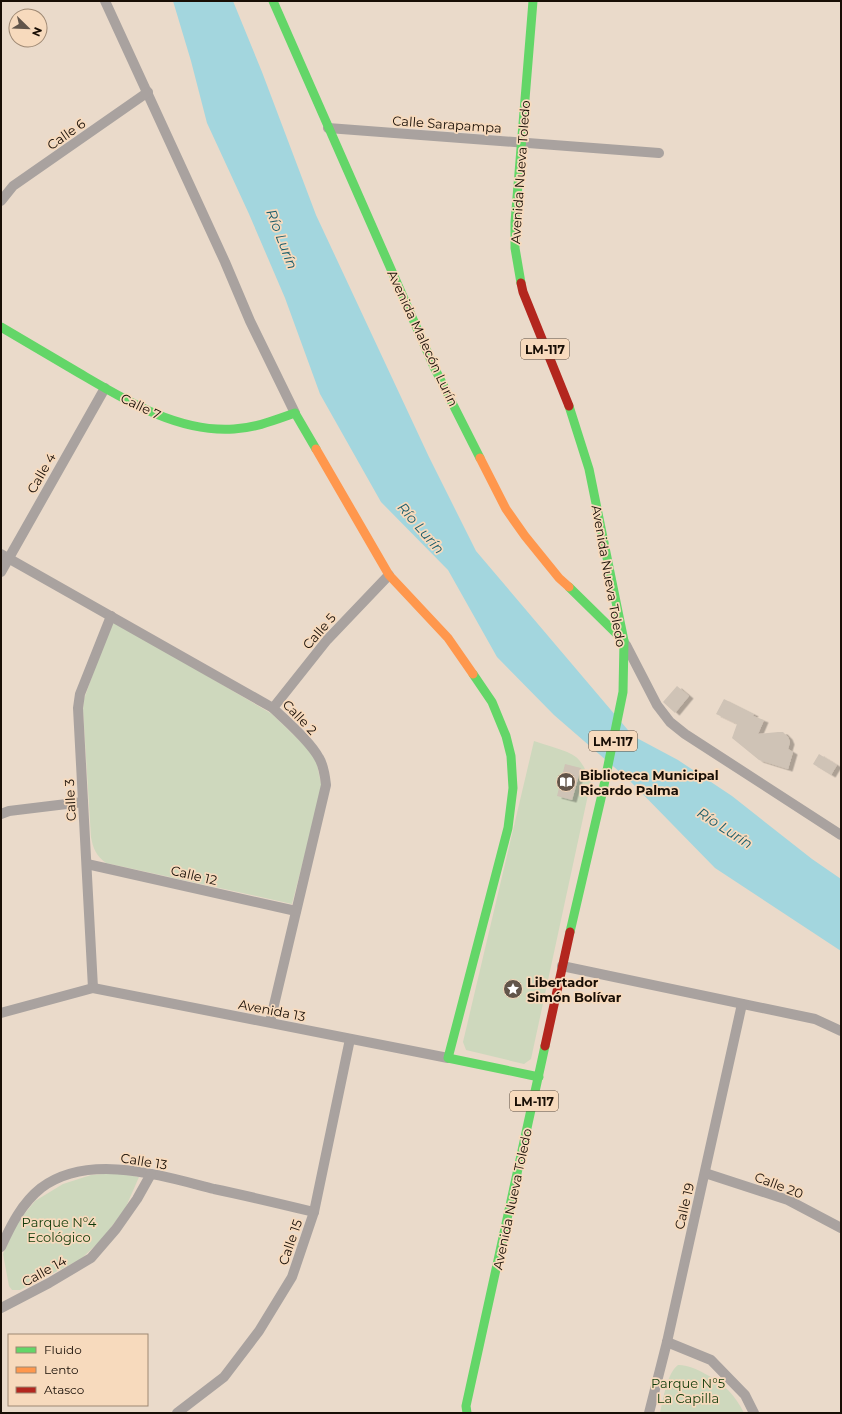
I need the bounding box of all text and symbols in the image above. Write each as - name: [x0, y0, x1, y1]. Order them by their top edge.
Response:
- north arrow: [8, 8, 48, 48]
- text: N: [29, 25, 45, 39]
- street label: Avenida Nueva Toledo: [507, 100, 533, 244]
- street label: Calle Sarapampa: [392, 112, 502, 136]
- street label: Calle 6: [44, 115, 88, 153]
- water label: Río Lurín: [262, 207, 302, 271]
- street label: Avenida Malecón Lurín: [384, 267, 462, 409]
- road number: LM-117: [521, 339, 569, 359]
- street label: Calle 7: [118, 389, 164, 423]
- street label: Calle 4: [23, 450, 59, 496]
- water label: Río Lurín: [394, 498, 448, 558]
- street label: Avenida Nueva Toledo: [589, 504, 629, 648]
- street label: Calle 5: [299, 610, 339, 652]
- street label: Calle 2: [280, 696, 320, 738]
- road number: LM-117: [589, 731, 637, 751]
- place label: Biblioteca Municipal Ricardo Palma: [580, 767, 719, 798]
- library icon: Biblioteca Municipal Ricardo Palma: [555, 771, 577, 793]
- street label: Calle 3: [61, 778, 79, 822]
- water label: Río Lurín: [694, 803, 756, 853]
- street label: Calle 12: [169, 862, 219, 888]
- place label: Libertador Simón Bolívar: [527, 974, 622, 1005]
- place icon: Libertador Simón Bolívar: [502, 978, 524, 1000]
- street label: Avenida 13: [237, 996, 307, 1024]
- road number: LM-117: [510, 1091, 558, 1111]
- street label: Avenida Nueva Toledo: [489, 1127, 535, 1271]
- street label: Calle 13: [119, 1149, 169, 1173]
- street label: Calle 20: [752, 1168, 806, 1202]
- street label: Calle 19: [671, 1181, 697, 1231]
- park label: Parque N°4 Ecológico: [22, 1214, 97, 1245]
- street label: Calle 15: [275, 1217, 305, 1267]
- street label: Calle 14: [19, 1252, 69, 1290]
- legend: [8, 1334, 148, 1406]
- text: Fluido: [44, 1342, 82, 1357]
- text: Lento: [44, 1362, 79, 1377]
- park label: Parque N°5 La Capilla: [651, 1375, 725, 1406]
- text: Atasco: [44, 1382, 84, 1397]

